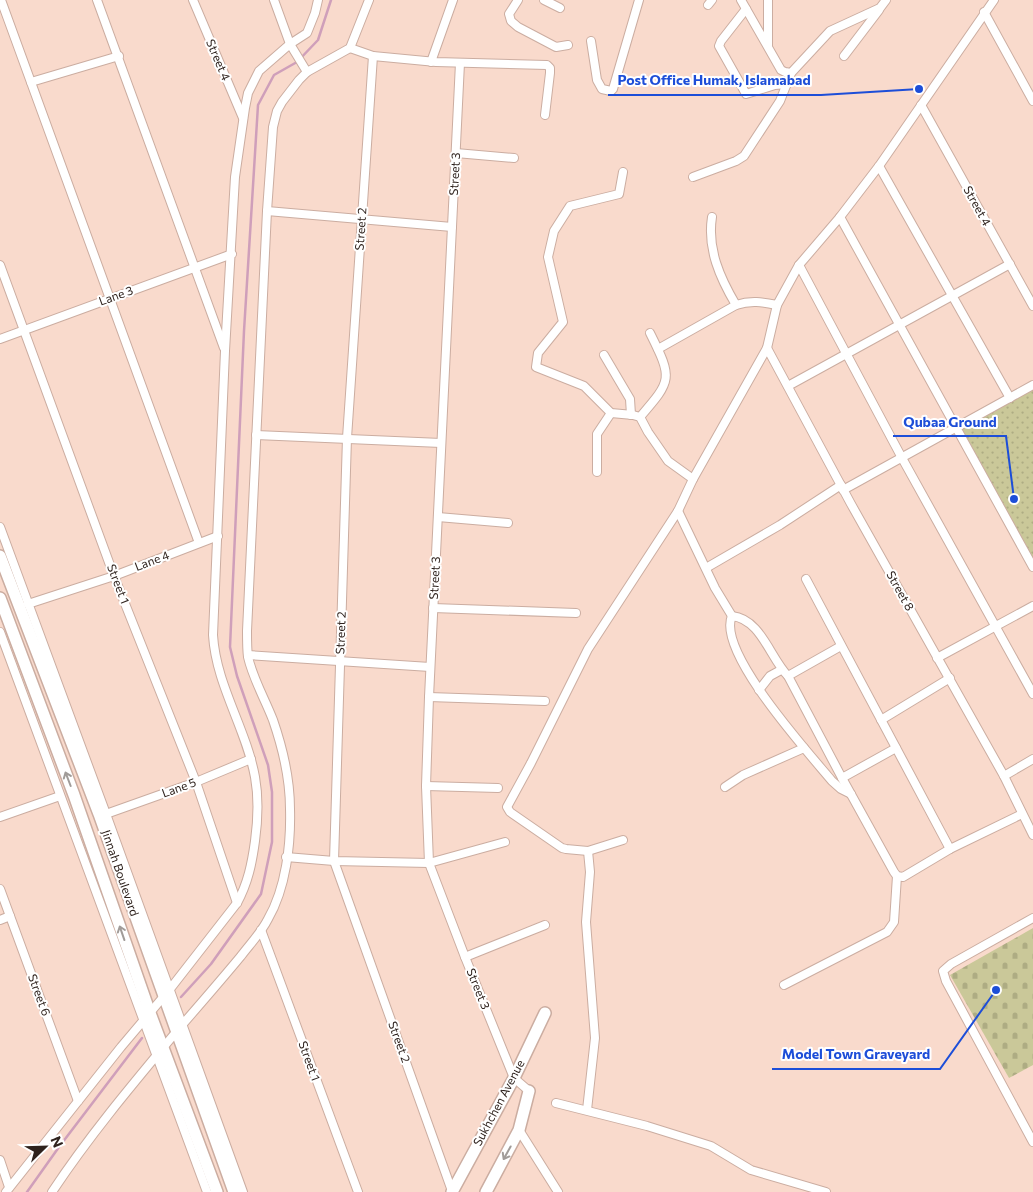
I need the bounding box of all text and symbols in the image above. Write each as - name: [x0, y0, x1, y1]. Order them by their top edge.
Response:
- street label: Street 4: [204, 37, 234, 82]
- callout: Post Office Humak, Islamabad: [608, 66, 821, 95]
- text: Post Office Humak, Islamabad: [617, 71, 811, 88]
- street label: Street 3: [446, 152, 462, 196]
- street label: Street 4: [961, 183, 995, 228]
- street label: Street 2: [352, 207, 369, 251]
- street label: Lane 3: [97, 282, 135, 308]
- callout: Qubaa Ground: [893, 407, 1006, 436]
- text: Qubaa Ground: [903, 413, 997, 430]
- street label: Lane 4: [132, 547, 171, 573]
- street label: Street 3: [426, 556, 442, 600]
- street label: Street 1: [105, 562, 133, 605]
- street label: Street 8: [884, 568, 918, 613]
- street label: Street 2: [332, 611, 348, 655]
- one-way arrow: [63, 772, 72, 787]
- street label: Lane 5: [160, 774, 198, 800]
- street label: Jinnah Boulevard: [99, 828, 142, 918]
- one-way arrow: [117, 925, 126, 941]
- street label: Street 3: [464, 966, 494, 1011]
- street label: Street 6: [26, 972, 54, 1017]
- street label: Street 2: [386, 1019, 414, 1065]
- street label: Street 1: [296, 1039, 324, 1082]
- callout: Model Town Graveyard: [772, 1040, 940, 1069]
- text: Model Town Graveyard: [782, 1045, 930, 1062]
- street label: Sukhchen Avenue: [470, 1057, 527, 1148]
- north arrow: [20, 1122, 70, 1172]
- text: N: [48, 1134, 67, 1150]
- one-way arrow: [502, 1145, 512, 1160]

